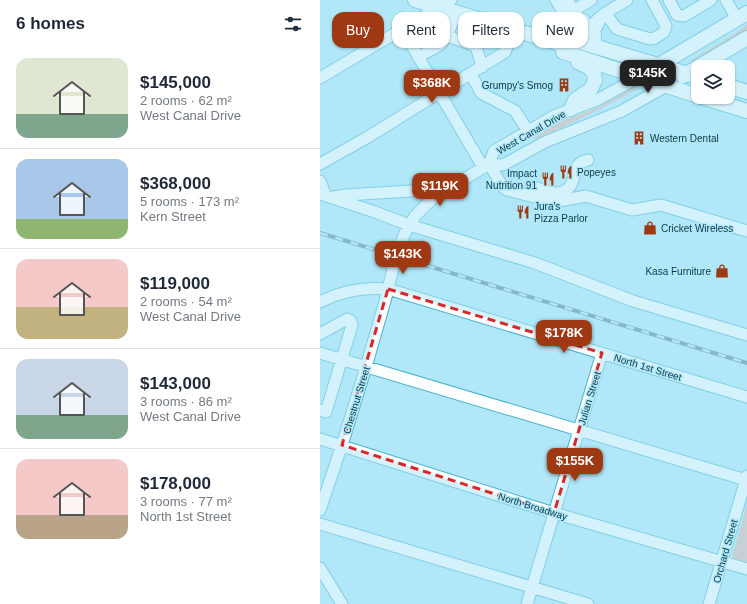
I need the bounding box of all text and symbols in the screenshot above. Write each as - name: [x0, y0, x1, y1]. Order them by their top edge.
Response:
- chip: Buy: [332, 12, 384, 48]
- chip: Rent: [392, 12, 450, 48]
- chip: Filters: [458, 12, 524, 48]
- chip: New: [532, 12, 588, 48]
- icon: filters: [282, 13, 304, 35]
- text: 6 homes: [16, 14, 85, 33]
- pin: $145K: [620, 60, 676, 94]
- map controls: [691, 60, 735, 104]
- button: layers: [691, 60, 735, 104]
- text: $145K: [629, 65, 667, 80]
- pin: $368K: [404, 70, 460, 104]
- text: $145,000: [140, 73, 211, 92]
- icon: home: [48, 74, 96, 122]
- text: $368K: [413, 75, 451, 90]
- building icon: Grumpy's Smog: [556, 77, 572, 93]
- place label: Grumpy's Smog: [482, 80, 553, 91]
- text: 2 rooms · 62 m²: [140, 93, 232, 108]
- text: West Canal Drive: [140, 108, 241, 123]
- street label: West Canal Drive: [495, 108, 568, 157]
- building icon: Western Dental: [631, 130, 647, 146]
- place label: Western Dental: [650, 133, 719, 144]
- restaurant icon: Popeyes: [558, 164, 574, 180]
- place label: Popeyes: [577, 167, 616, 178]
- place label: Impact Nutrition 91: [486, 168, 537, 191]
- restaurant icon: Impact Nutrition 91: [540, 171, 556, 187]
- pin: $119K: [412, 173, 468, 207]
- text: $368,000: [140, 174, 211, 193]
- icon: home: [48, 175, 96, 223]
- text: $119K: [421, 178, 459, 193]
- text: 5 rooms · 173 m²: [140, 194, 239, 209]
- place label: Jura's Pizza Parlor: [534, 201, 589, 224]
- restaurant icon: Jura's Pizza Parlor: [515, 204, 531, 220]
- text: Kern Street: [140, 209, 206, 224]
- shop icon: Cricket Wireless: [642, 220, 658, 236]
- place label: Cricket Wireless: [661, 223, 733, 234]
- pin: $143K: [375, 241, 431, 275]
- text: $143K: [384, 246, 422, 261]
- shop icon: Kasa Furniture: [714, 263, 730, 279]
- place label: Kasa Furniture: [645, 266, 711, 277]
- text: $119,000: [140, 274, 210, 293]
- icon: home: [48, 275, 96, 323]
- text: 2 rooms · 54 m²: [140, 294, 232, 309]
- text: West Canal Drive: [140, 309, 241, 324]
- pin: $178K: [536, 320, 592, 354]
- text: $178K: [545, 325, 583, 340]
- street label: North 1st Street: [613, 352, 683, 383]
- street label: Chestnut Street: [341, 365, 372, 435]
- street label: Julian Street: [576, 370, 603, 426]
- text: $143,000: [140, 374, 211, 393]
- icon: home: [48, 375, 96, 423]
- text: 3 rooms · 86 m²: [140, 394, 232, 409]
- text: West Canal Drive: [140, 409, 241, 424]
- pin: $155K: [547, 448, 603, 482]
- text: $155K: [556, 453, 594, 468]
- text: $178,000: [140, 474, 211, 493]
- icon: home: [48, 475, 96, 523]
- street label: North Broadway: [497, 491, 569, 522]
- text: 3 rooms · 77 m²: [140, 494, 232, 509]
- text: North 1st Street: [140, 509, 231, 524]
- street label: Orchard Street: [711, 518, 740, 584]

